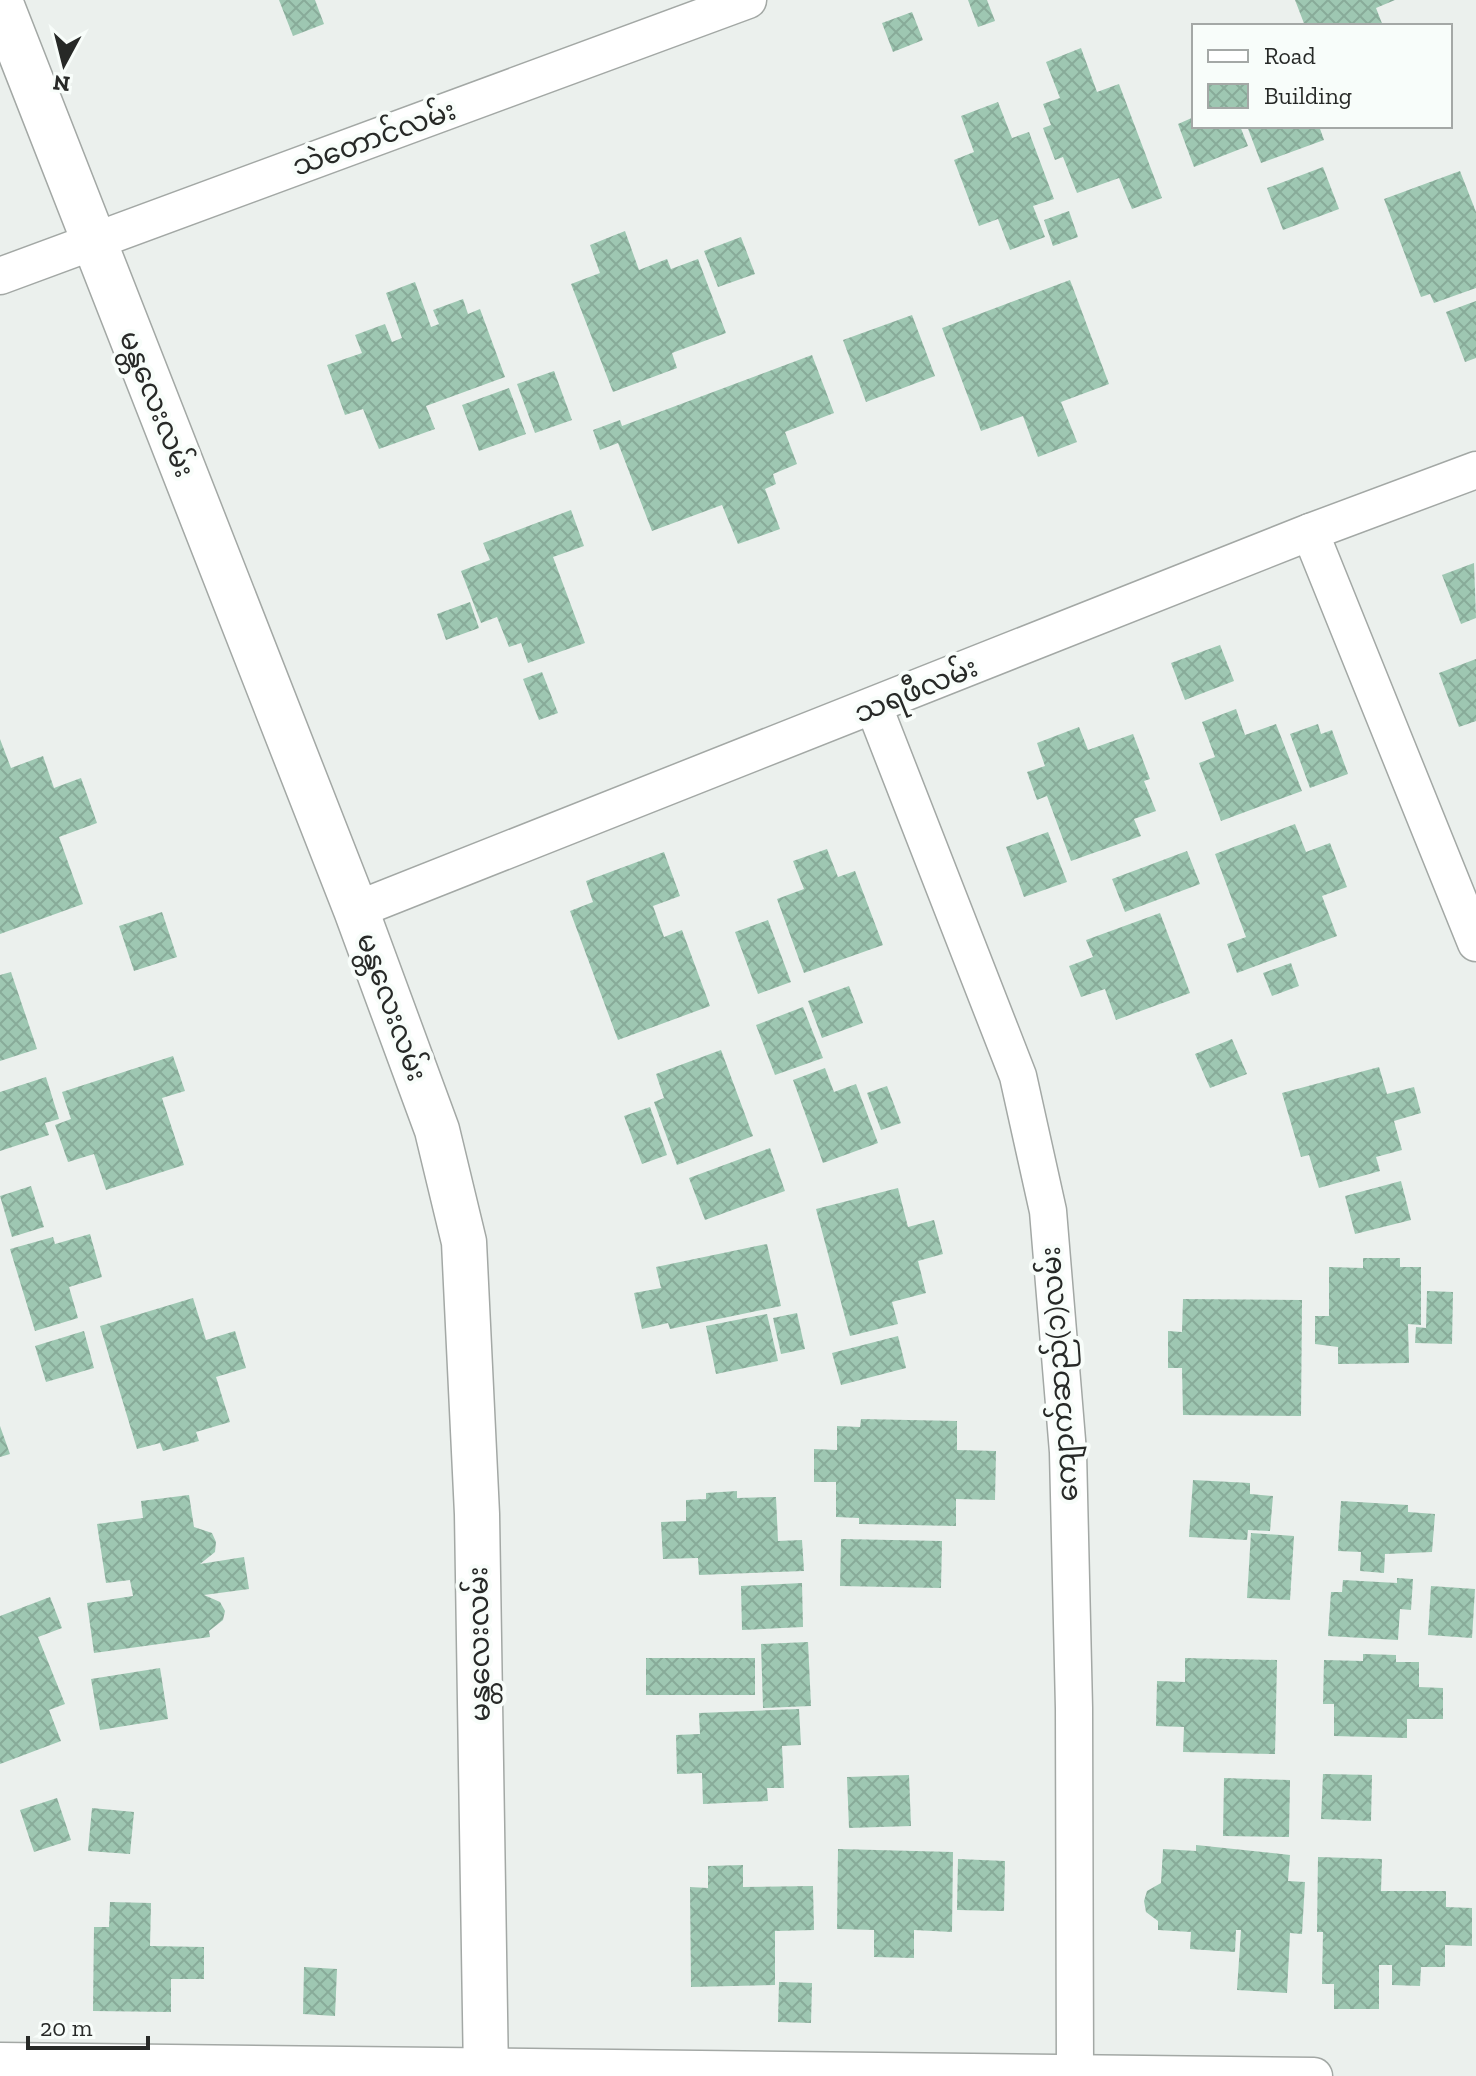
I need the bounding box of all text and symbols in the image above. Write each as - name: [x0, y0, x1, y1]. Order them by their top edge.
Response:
- north arrow: [24, 24, 104, 104]
- legend: [1192, 24, 1452, 128]
- text: Road: [1264, 41, 1316, 70]
- text: N: [51, 69, 72, 98]
- text: Building: [1264, 81, 1352, 110]
- street label: သဲတောင်လမ်း: [287, 91, 460, 183]
- street label: မန္တလေးလမ်း: [107, 325, 203, 484]
- street label: သရဖီလမ်း: [849, 649, 985, 735]
- street label: မန္တလေးလမ်း: [344, 928, 436, 1088]
- street label: ကျောက်ဆည်(၁)လမ်း: [1032, 1245, 1090, 1503]
- street label: မန္တလေးလမ်း: [459, 1566, 503, 1722]
- scale bar: [28, 2000, 148, 2050]
- text: 20 m: [40, 2013, 93, 2042]

